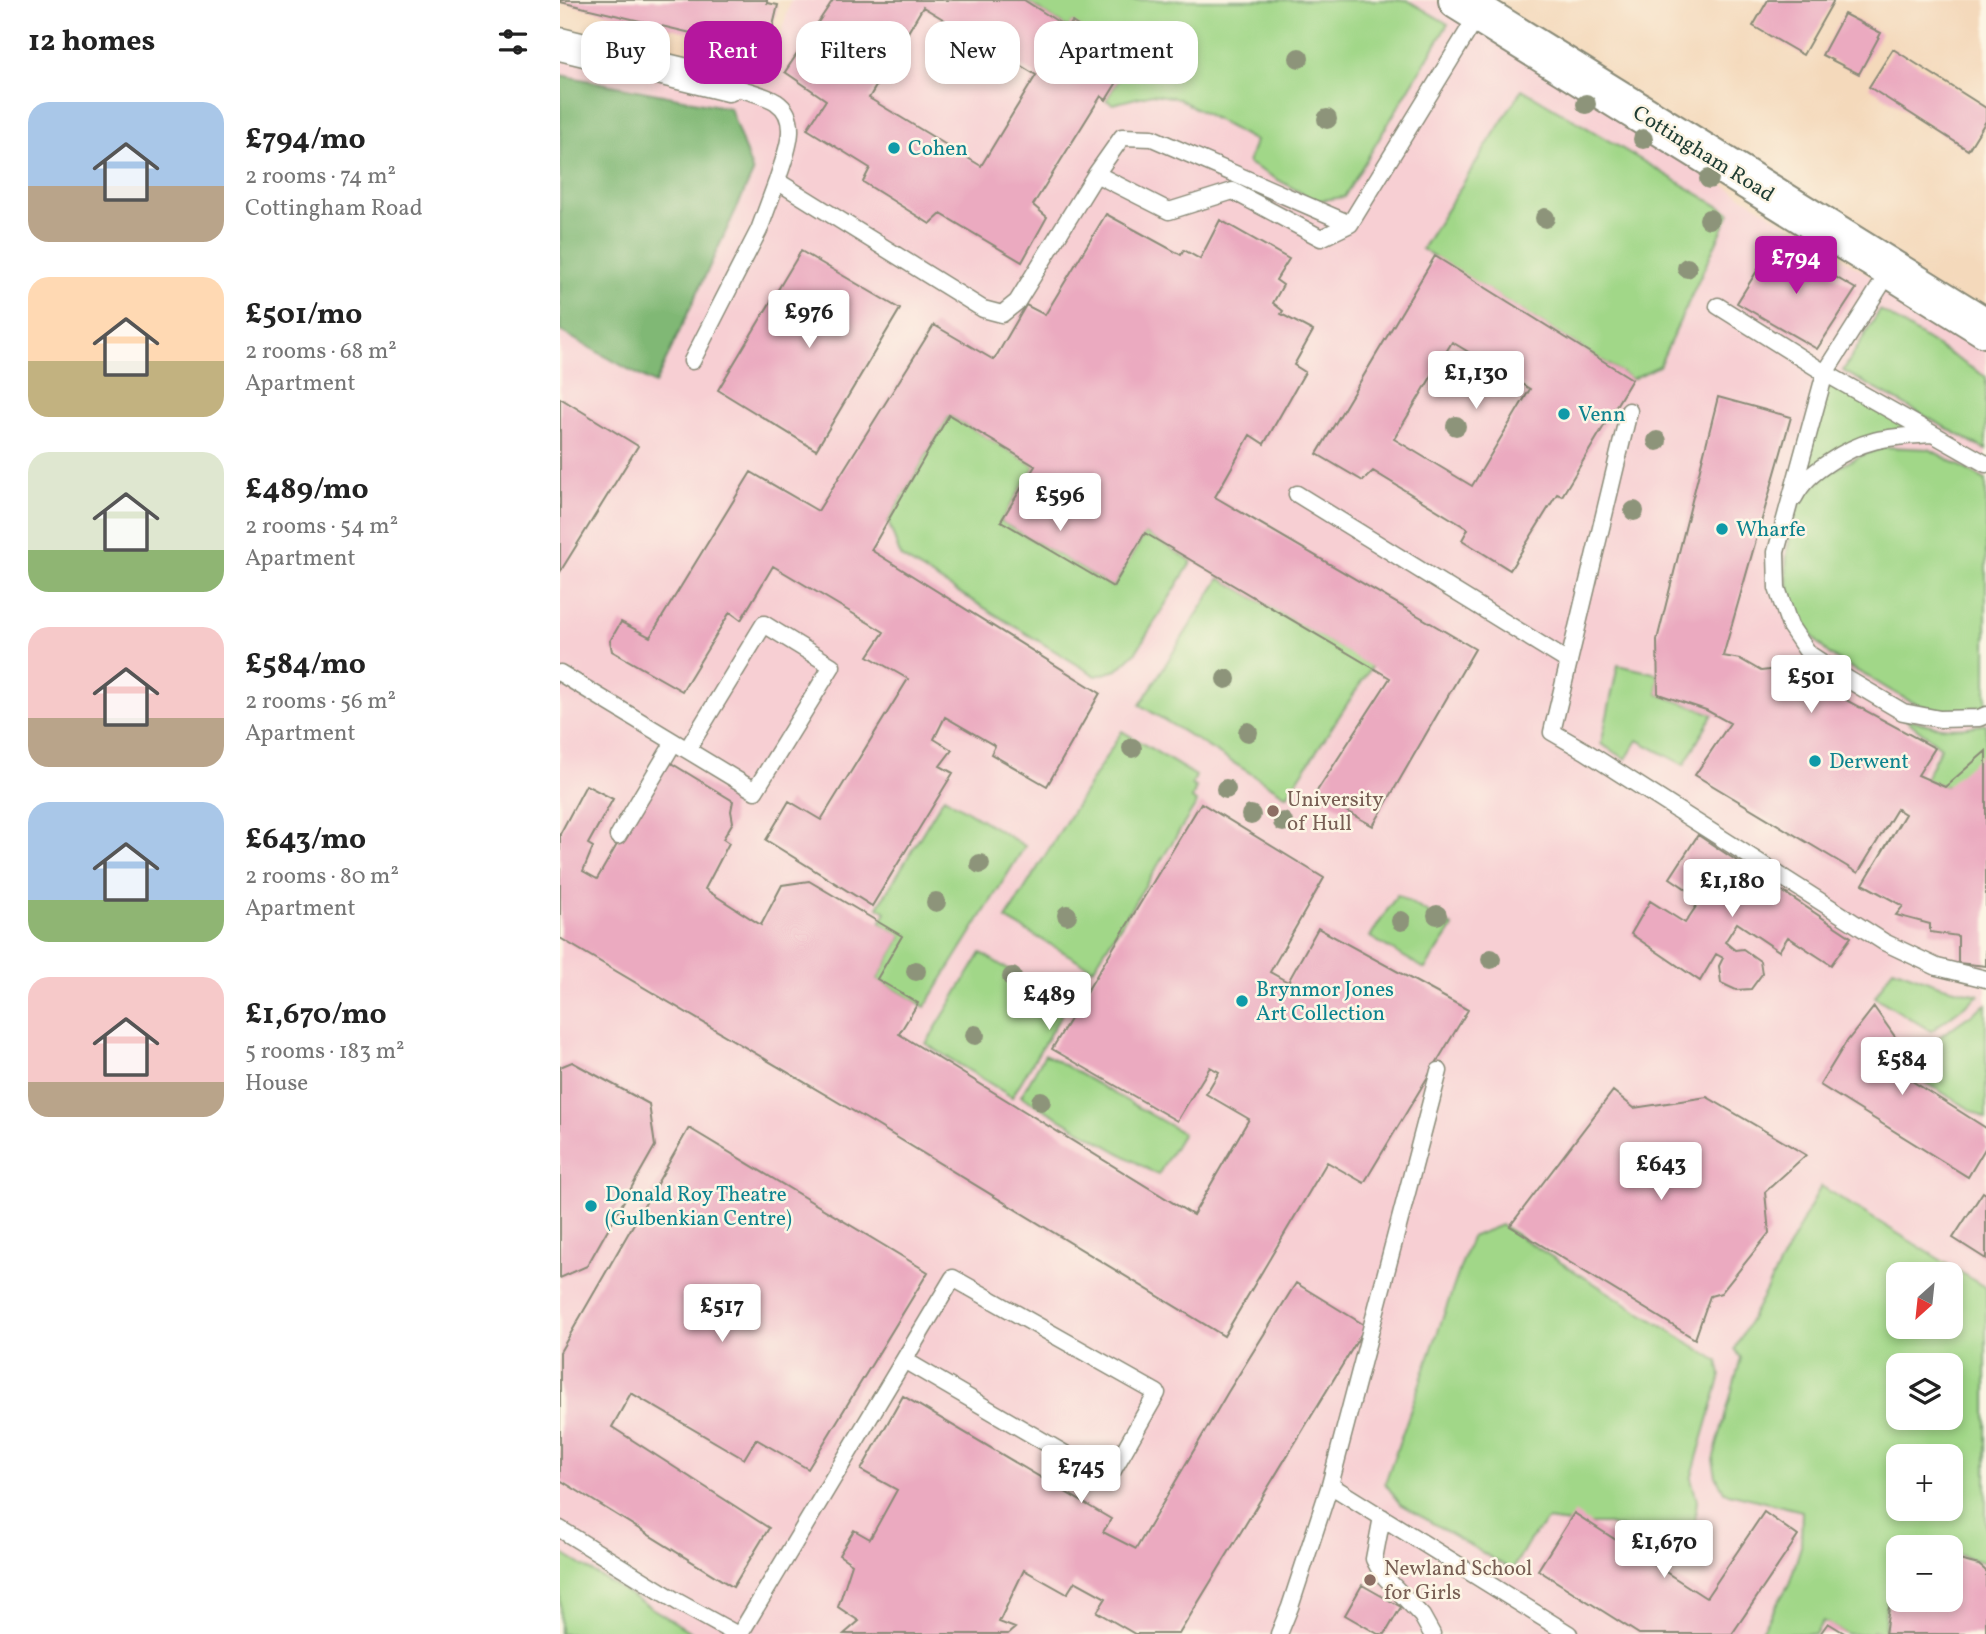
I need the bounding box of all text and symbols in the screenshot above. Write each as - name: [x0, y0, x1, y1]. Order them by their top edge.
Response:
- text: 12 homes: [28, 21, 155, 63]
- chip: Buy: [581, 21, 670, 84]
- chip: Rent: [684, 21, 782, 84]
- chip: Filters: [796, 21, 911, 84]
- chip: New: [925, 21, 1020, 84]
- chip: Apartment: [1034, 21, 1198, 84]
- icon: filters: [494, 23, 532, 61]
- street label: Cottingham Road: [1627, 99, 1780, 210]
- text: £794/mo: [245, 119, 366, 161]
- icon: home: [84, 130, 168, 214]
- place label: Cohen: [908, 135, 968, 164]
- marker: Cohen: [886, 140, 902, 156]
- text: 2 rooms · 74 m²: [245, 161, 396, 193]
- text: Cottingham Road: [245, 193, 423, 225]
- pin: £794: [1755, 236, 1837, 296]
- text: £794: [1771, 243, 1821, 275]
- pin: £976: [768, 290, 850, 350]
- text: £501/mo: [245, 294, 362, 336]
- text: £976: [784, 297, 834, 329]
- icon: home: [84, 305, 168, 389]
- text: 2 rooms · 68 m²: [245, 336, 397, 368]
- pin: £1,130: [1419, 352, 1533, 411]
- text: £1,130: [1444, 358, 1508, 390]
- text: Apartment: [245, 368, 356, 400]
- place label: Venn: [1578, 401, 1625, 430]
- marker: Venn: [1556, 406, 1572, 422]
- text: £489/mo: [245, 469, 369, 511]
- pin: £596: [1019, 474, 1101, 533]
- icon: home: [84, 480, 168, 564]
- text: £596: [1035, 480, 1085, 512]
- text: 2 rooms · 54 m²: [245, 511, 398, 543]
- place label: Wharfe: [1736, 516, 1806, 545]
- marker: Wharfe: [1714, 521, 1730, 537]
- text: Apartment: [245, 543, 356, 575]
- text: £584/mo: [245, 644, 366, 686]
- icon: home: [84, 655, 168, 739]
- pin: £501: [1770, 656, 1852, 715]
- text: £501: [1787, 662, 1835, 694]
- text: 2 rooms · 56 m²: [245, 686, 396, 718]
- text: Apartment: [245, 718, 356, 750]
- place label: Derwent: [1829, 748, 1909, 777]
- marker: Derwent: [1807, 753, 1823, 769]
- place label: University of Hull: [1287, 786, 1384, 839]
- marker: University of Hull: [1265, 803, 1281, 819]
- text: £643/mo: [245, 819, 366, 861]
- icon: home: [84, 830, 168, 914]
- pin: £1,180: [1675, 860, 1789, 919]
- text: 2 rooms · 80 m²: [245, 861, 399, 893]
- text: £1,180: [1699, 866, 1765, 898]
- text: Apartment: [245, 893, 356, 925]
- pin: £489: [1008, 972, 1090, 1032]
- place label: Brynmor Jones Art Collection: [1256, 976, 1394, 1029]
- text: £489: [1023, 979, 1075, 1011]
- marker: Brynmor Jones Art Collection: [1234, 993, 1250, 1009]
- text: £1,670/mo: [245, 994, 387, 1036]
- icon: home: [84, 1005, 168, 1089]
- text: 5 rooms · 183 m²: [245, 1036, 405, 1068]
- pin: £584: [1861, 1038, 1943, 1097]
- text: £584: [1877, 1044, 1927, 1076]
- text: House: [245, 1068, 308, 1100]
- pin: £643: [1620, 1142, 1702, 1202]
- text: £643: [1636, 1149, 1686, 1181]
- place label: Donald Roy Theatre (Gulbenkian Centre): [605, 1181, 792, 1234]
- marker: Donald Roy Theatre (Gulbenkian Centre): [583, 1198, 599, 1214]
- north arrow: [1886, 1262, 1964, 1339]
- map controls: [1886, 1262, 1963, 1612]
- pin: £517: [681, 1284, 763, 1344]
- text: £517: [700, 1291, 744, 1323]
- button: layers: [1886, 1353, 1963, 1430]
- button: +: [1886, 1444, 1963, 1521]
- pin: £745: [1040, 1446, 1122, 1505]
- text: £745: [1057, 1452, 1105, 1484]
- pin: £1,670: [1607, 1520, 1721, 1580]
- text: £1,670: [1631, 1527, 1697, 1559]
- button: −: [1886, 1535, 1963, 1612]
- place label: Newland School for Girls: [1384, 1555, 1532, 1608]
- marker: Newland School for Girls: [1362, 1572, 1378, 1588]

